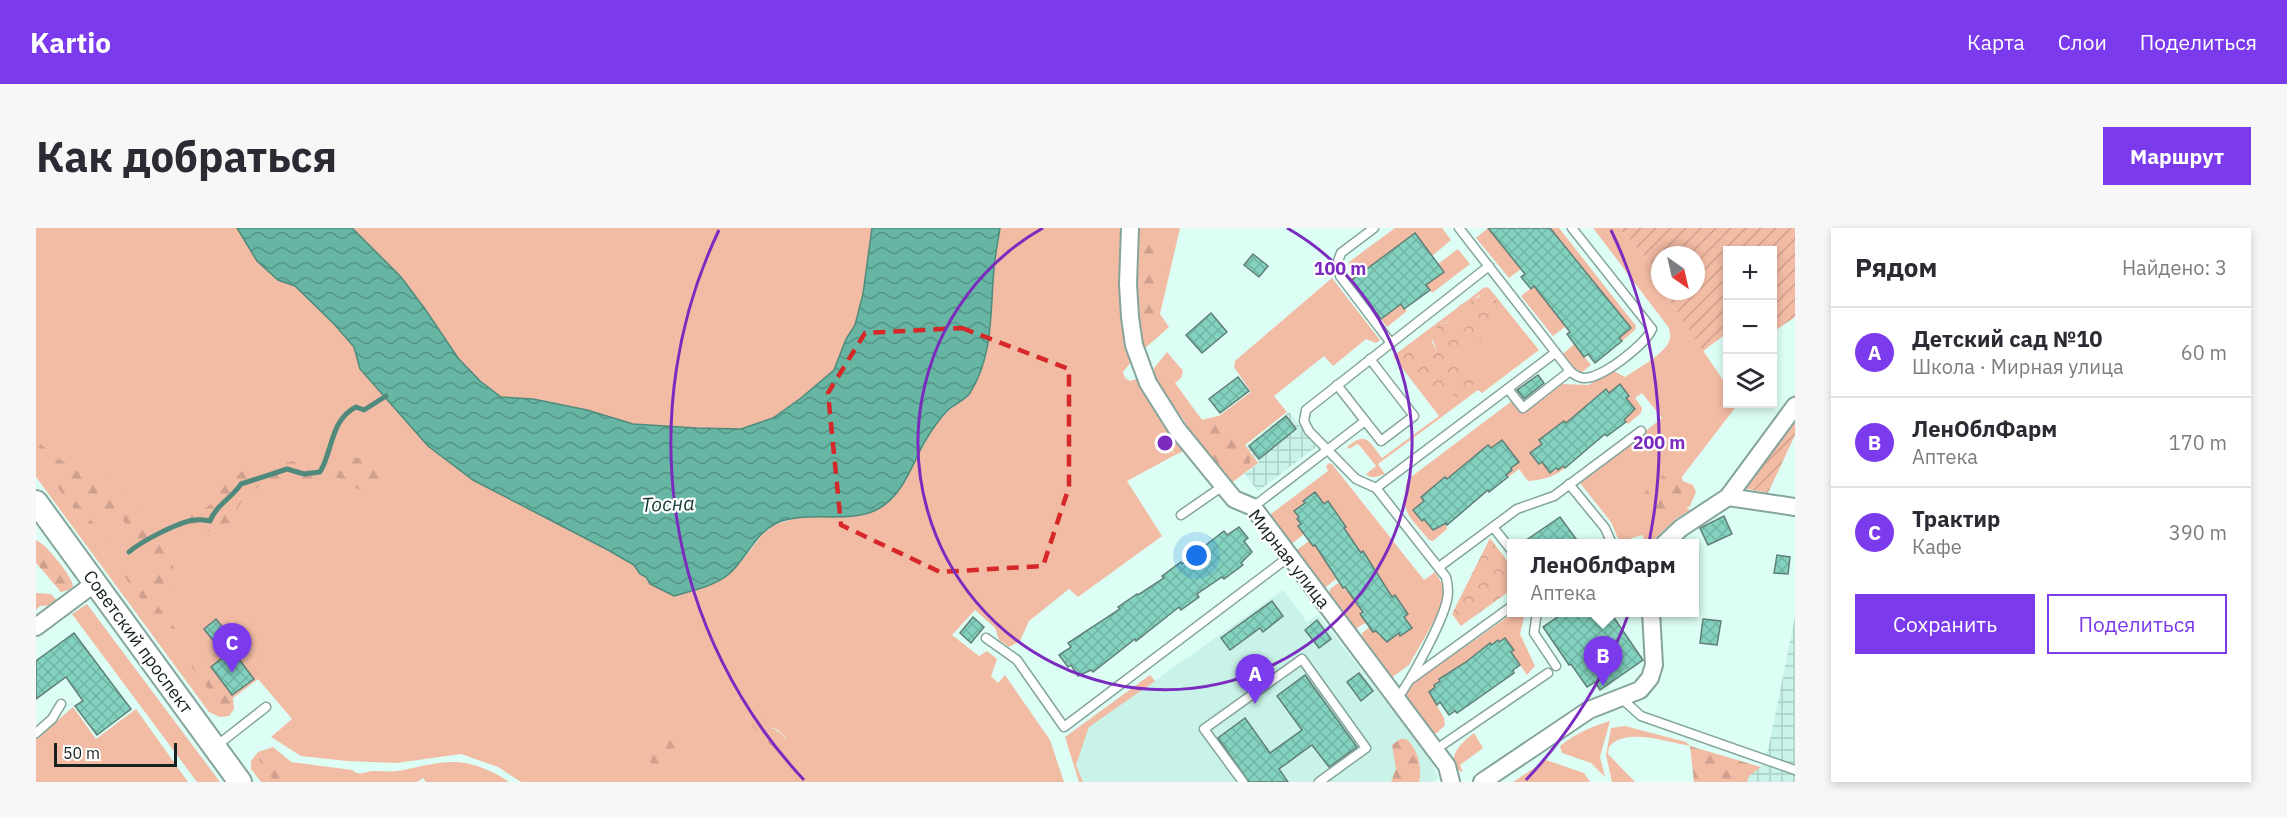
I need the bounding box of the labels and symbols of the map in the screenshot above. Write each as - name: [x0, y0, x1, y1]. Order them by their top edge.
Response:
- north arrow: [1651, 246, 1705, 300]
- text: 100 m: [1314, 257, 1366, 280]
- text: 200 m: [1633, 431, 1685, 454]
- centre of rings: [1155, 433, 1175, 453]
- water label: Тосна: [641, 489, 695, 518]
- street label: Мирная улица: [1244, 504, 1336, 613]
- your location: [1182, 541, 1211, 570]
- street label: Советский проспект: [79, 565, 199, 718]
- pin: C: [212, 624, 252, 673]
- pin: B: [1584, 636, 1622, 686]
- pin: A: [1236, 654, 1274, 704]
- scale bar: [54, 740, 177, 768]

